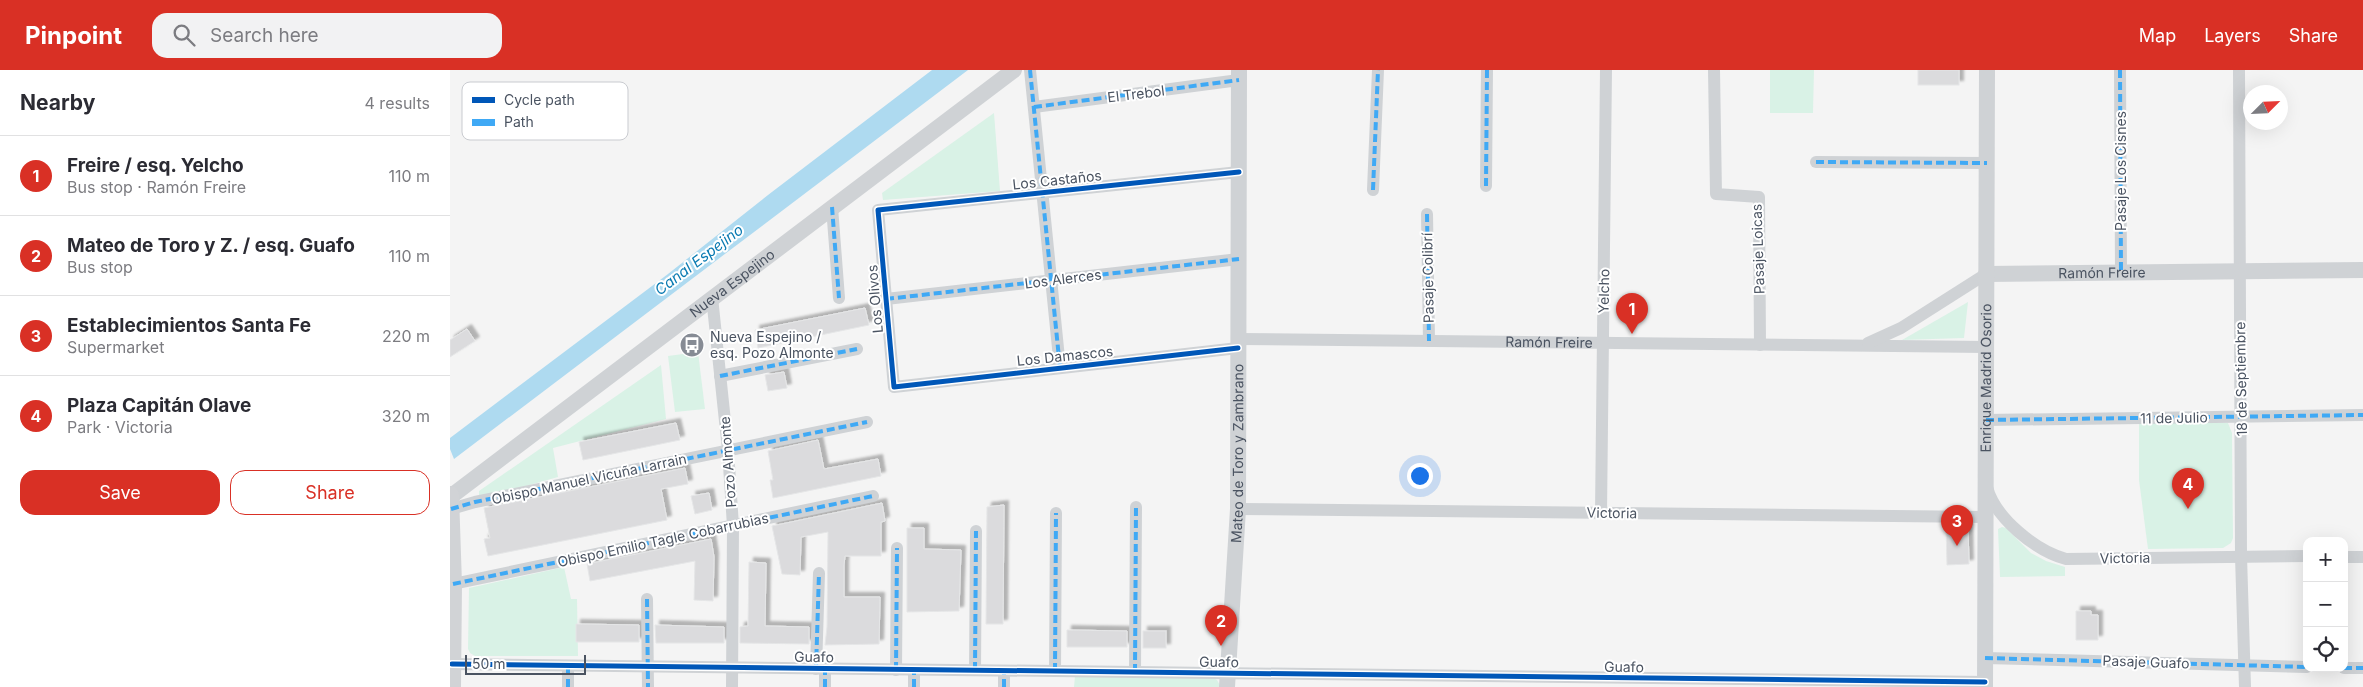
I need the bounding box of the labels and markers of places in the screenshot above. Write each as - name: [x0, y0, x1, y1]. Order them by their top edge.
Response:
- pin: 1: [1616, 293, 1648, 334]
- place label: Nueva Espejino / esq. Pozo Almonte: [710, 328, 834, 361]
- bus stop icon: Nueva Espejino / esq. Pozo Almonte: [679, 332, 705, 358]
- pin: 4: [2172, 468, 2204, 509]
- pin: 3: [1941, 505, 1973, 546]
- pin: 2: [1205, 605, 1237, 646]

